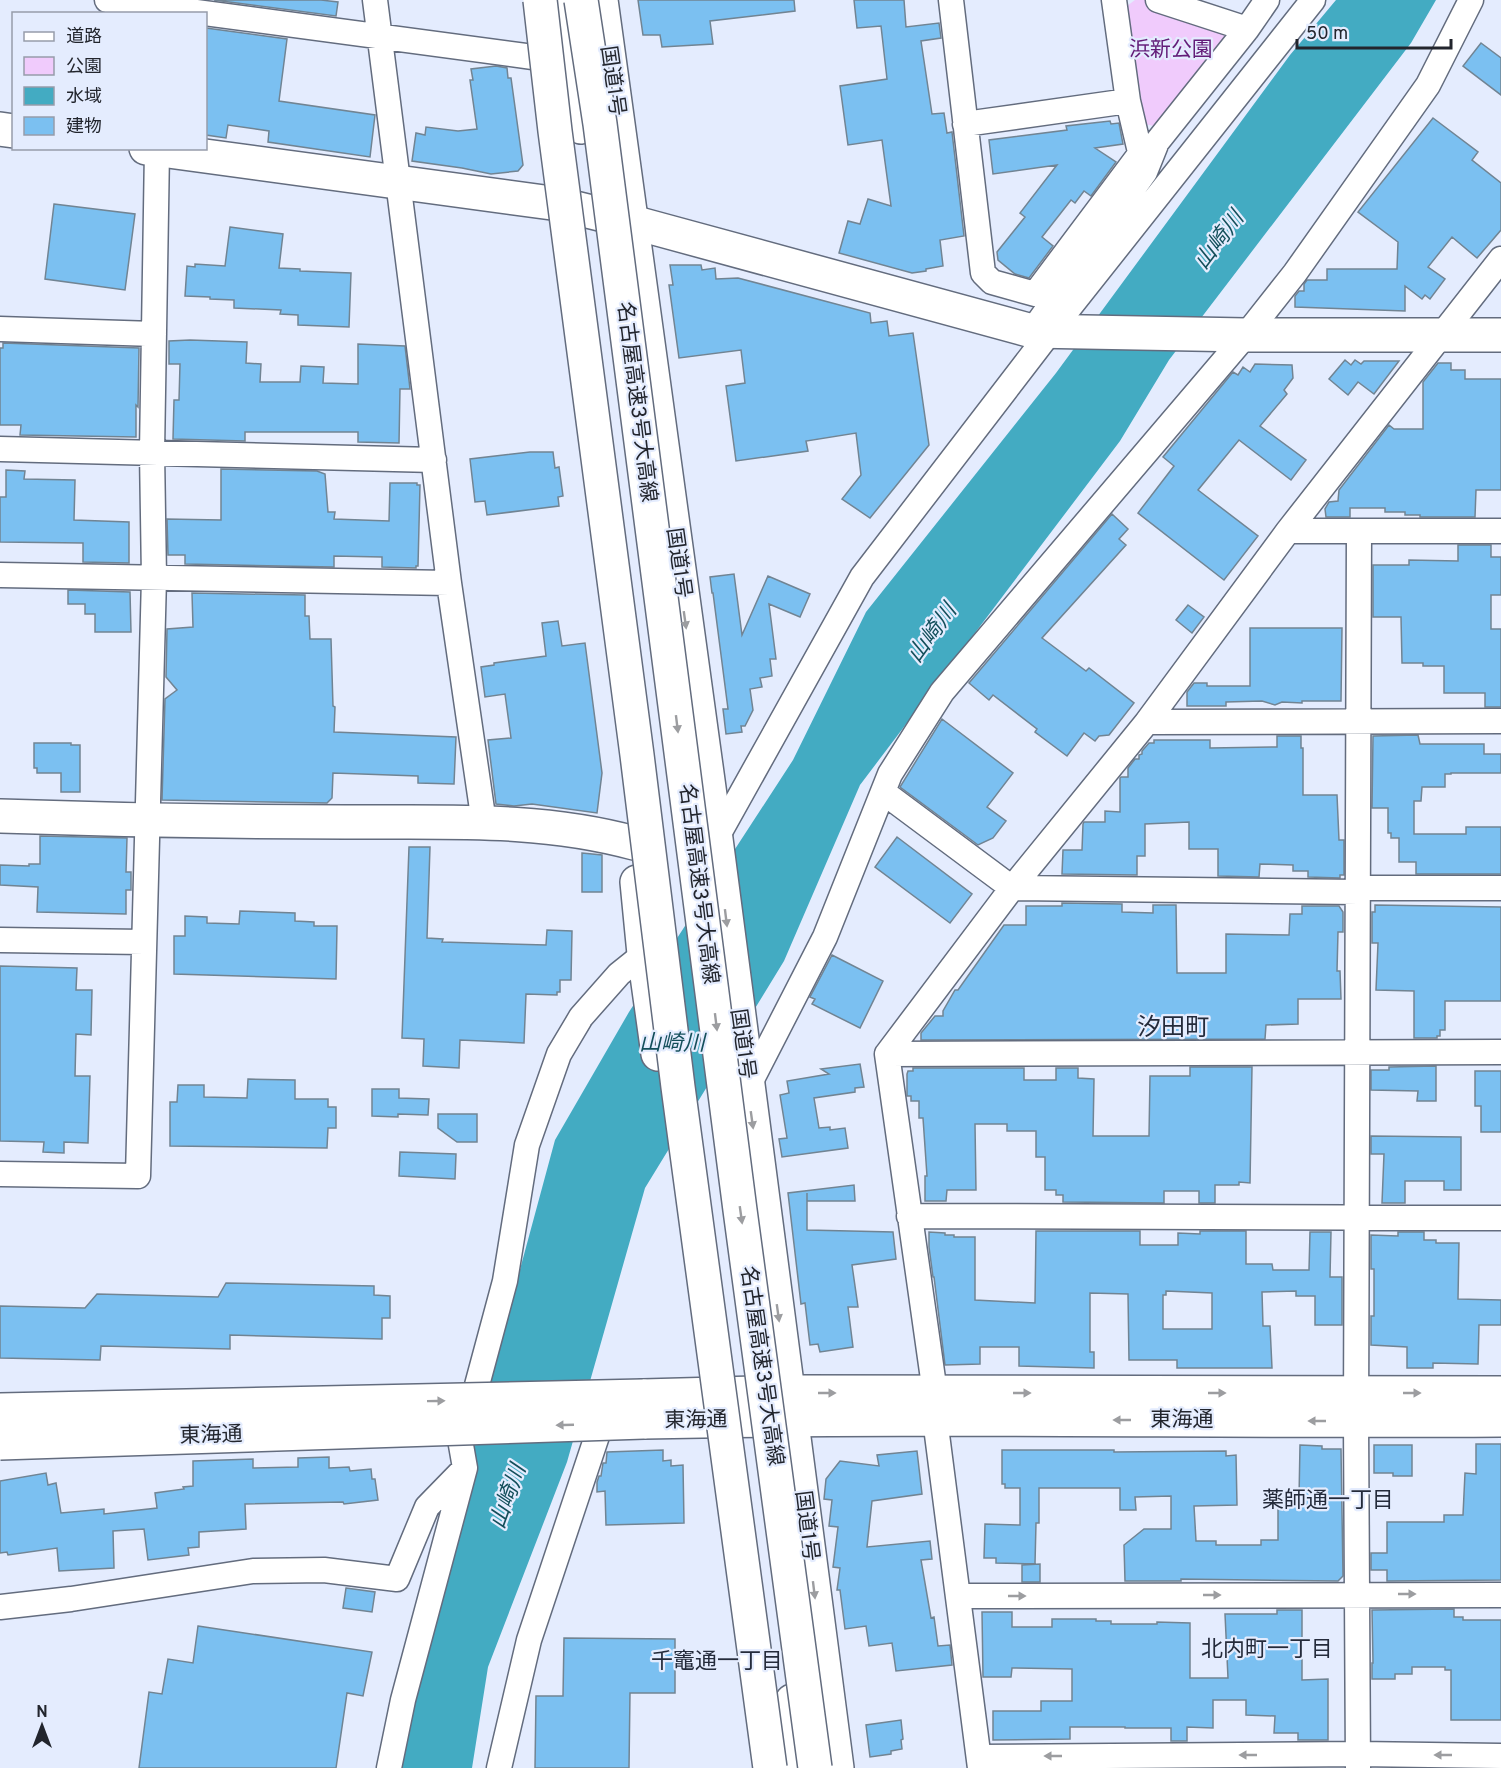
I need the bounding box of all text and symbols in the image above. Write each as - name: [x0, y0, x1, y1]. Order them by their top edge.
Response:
- legend: [12, 12, 207, 150]
- scale bar: [1297, 12, 1452, 50]
- text: 50 m: [1306, 23, 1348, 46]
- text: 道路: [66, 26, 102, 49]
- park label: 浜新公園: [1129, 37, 1213, 64]
- street label: 国道1号: [594, 44, 630, 118]
- text: 公園: [66, 56, 102, 79]
- text: 水域: [66, 86, 102, 109]
- text: 建物: [66, 116, 102, 139]
- water label: 山崎川: [1189, 205, 1252, 275]
- street label: 名古屋高速3号大高線: [610, 300, 662, 504]
- street label: 国道1号: [660, 526, 696, 600]
- water label: 山崎川: [903, 598, 964, 669]
- one-way arrow: [681, 610, 690, 629]
- one-way arrow: [672, 715, 682, 734]
- street label: 名古屋高速3号大高線: [672, 782, 724, 986]
- one-way arrow: [721, 909, 730, 928]
- street label: 国道1号: [724, 1007, 760, 1081]
- one-way arrow: [711, 1012, 720, 1031]
- district label: 汐田町: [1137, 1014, 1209, 1044]
- water label: 山崎川: [639, 1031, 707, 1058]
- one-way arrow: [748, 1110, 757, 1129]
- one-way arrow: [736, 1206, 745, 1225]
- street label: 名古屋高速3号大高線: [734, 1264, 788, 1468]
- one-way arrow: [773, 1304, 783, 1323]
- one-way arrow: [818, 1388, 837, 1397]
- one-way arrow: [1013, 1388, 1032, 1398]
- one-way arrow: [1208, 1388, 1227, 1398]
- one-way arrow: [1403, 1388, 1422, 1398]
- one-way arrow: [427, 1396, 446, 1405]
- street label: 東海通: [664, 1407, 728, 1435]
- street label: 東海通: [1151, 1407, 1214, 1434]
- one-way arrow: [1112, 1415, 1131, 1425]
- one-way arrow: [1307, 1416, 1326, 1426]
- one-way arrow: [555, 1420, 574, 1430]
- street label: 東海通: [179, 1421, 243, 1451]
- water label: 山崎川: [485, 1460, 534, 1533]
- district label: 薬師通一丁目: [1262, 1488, 1394, 1515]
- street label: 国道1号: [788, 1489, 824, 1563]
- one-way arrow: [810, 1580, 819, 1599]
- one-way arrow: [1398, 1589, 1417, 1599]
- one-way arrow: [1203, 1590, 1222, 1600]
- one-way arrow: [1008, 1591, 1027, 1601]
- district label: 北内町一丁目: [1201, 1637, 1333, 1664]
- district label: 千竈通一丁目: [651, 1649, 783, 1676]
- north arrow: [12, 1696, 72, 1756]
- text: N: [36, 1703, 48, 1723]
- one-way arrow: [1238, 1750, 1257, 1760]
- one-way arrow: [1433, 1750, 1452, 1760]
- one-way arrow: [1043, 1751, 1062, 1761]

